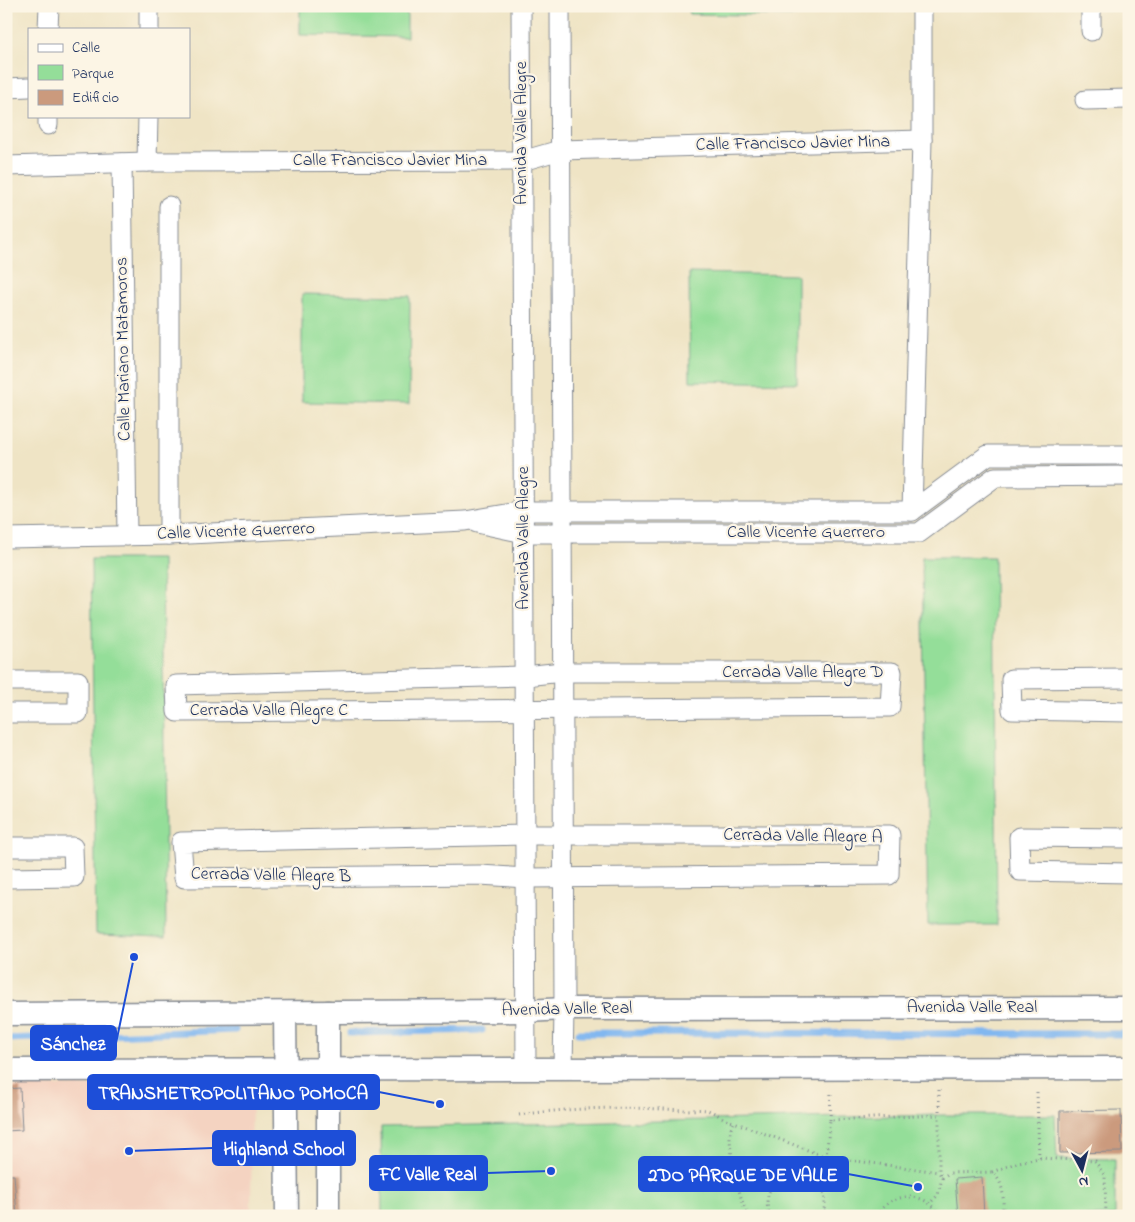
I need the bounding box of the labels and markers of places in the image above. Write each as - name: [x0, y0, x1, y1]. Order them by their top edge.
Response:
- callout: Sánchez: [31, 1026, 116, 1060]
- callout: TRANSMETROPOLITANO POMOCA: [88, 1075, 379, 1109]
- callout: Highland School: [213, 1131, 355, 1165]
- callout: FC Valle Real: [370, 1156, 487, 1190]
- callout: 2DO PARQUE DE VALLE: [639, 1157, 848, 1191]

